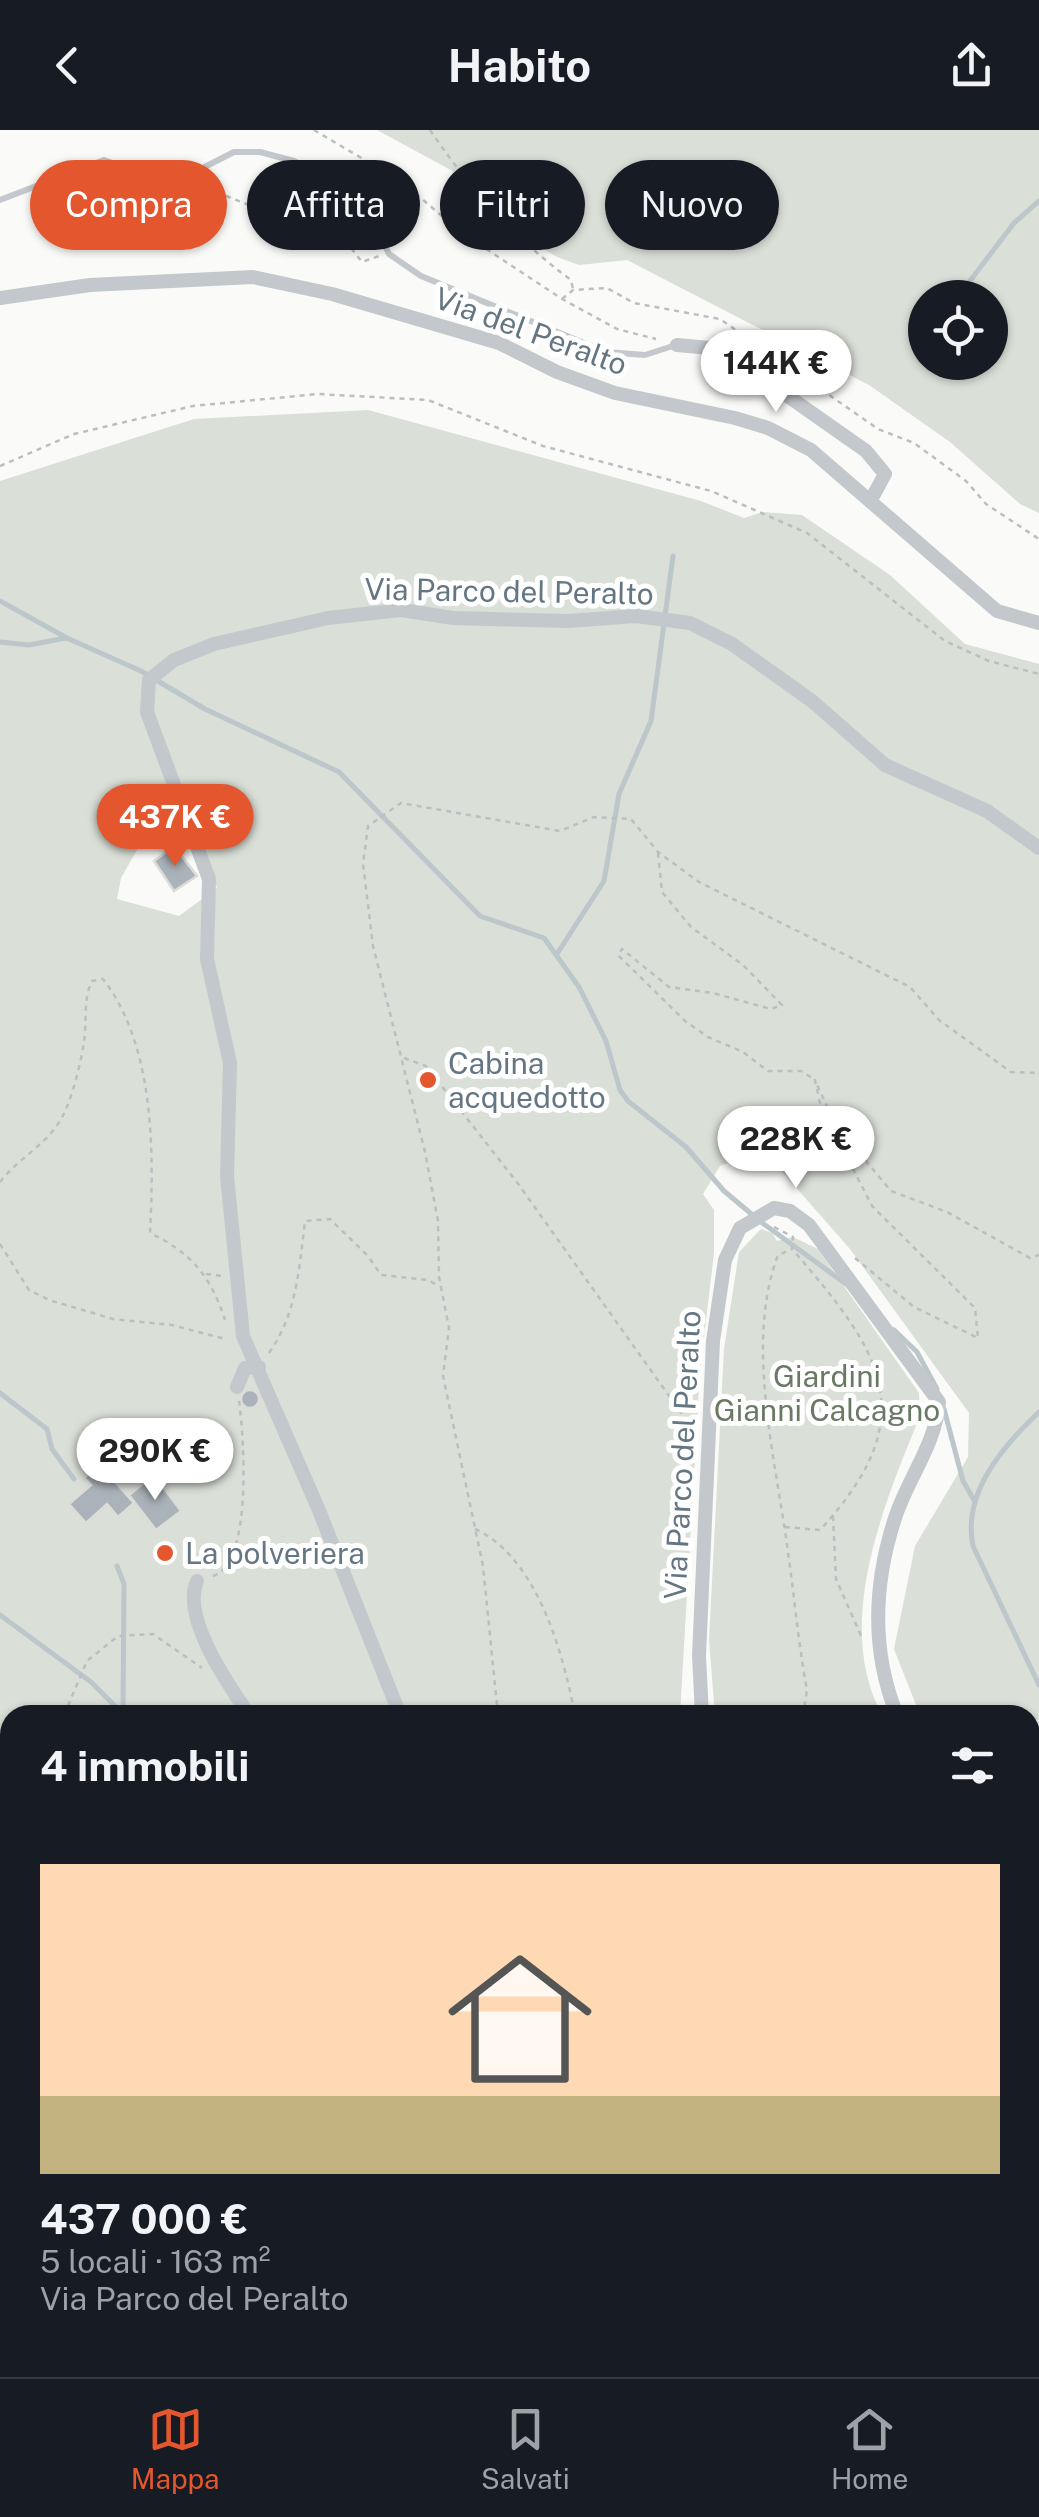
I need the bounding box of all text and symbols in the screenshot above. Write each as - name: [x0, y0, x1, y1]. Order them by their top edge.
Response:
- icon: back: [40, 38, 95, 93]
- icon: share: [944, 38, 999, 93]
- text: Habito: [448, 39, 591, 92]
- chip: Compra: [30, 160, 227, 250]
- chip: Affitta: [247, 160, 420, 250]
- chip: Filtri: [440, 160, 585, 250]
- chip: Nuovo: [605, 160, 779, 250]
- street label: Via del Peralto: [430, 280, 632, 382]
- map controls: [908, 280, 1008, 380]
- button: locate: [908, 280, 1008, 380]
- pin: 144K €: [695, 330, 857, 415]
- text: 144K €: [723, 344, 829, 381]
- street label: Via Parco del Peralto: [364, 570, 654, 612]
- pin: 437K €: [94, 784, 256, 869]
- text: 437K €: [119, 798, 231, 835]
- place label: Cabina acquedotto: [448, 1045, 606, 1115]
- marker: Cabina acquedotto: [417, 1069, 439, 1091]
- pin: 228K €: [715, 1106, 877, 1191]
- text: 228K €: [739, 1120, 853, 1157]
- street label: Via Parco del Peralto: [656, 1310, 708, 1600]
- park label: Giardini Gianni Calcagno: [714, 1358, 940, 1428]
- pin: 290K €: [74, 1418, 236, 1503]
- text: 290K €: [99, 1432, 211, 1469]
- place label: La polveriera: [185, 1535, 365, 1571]
- marker: La polveriera: [154, 1542, 176, 1564]
- icon: filters: [945, 1738, 1000, 1793]
- text: 4 immobili: [40, 1741, 250, 1790]
- icon: home: [430, 1929, 610, 2109]
- text: 437 000 €: [40, 2194, 248, 2243]
- text: 5 locali · 163 m²: [40, 2243, 270, 2280]
- text: Via Parco del Peralto: [40, 2280, 349, 2317]
- tab: Mappa: [131, 2402, 220, 2495]
- tab: Salvati: [481, 2402, 570, 2495]
- tab: Home: [831, 2402, 908, 2495]

